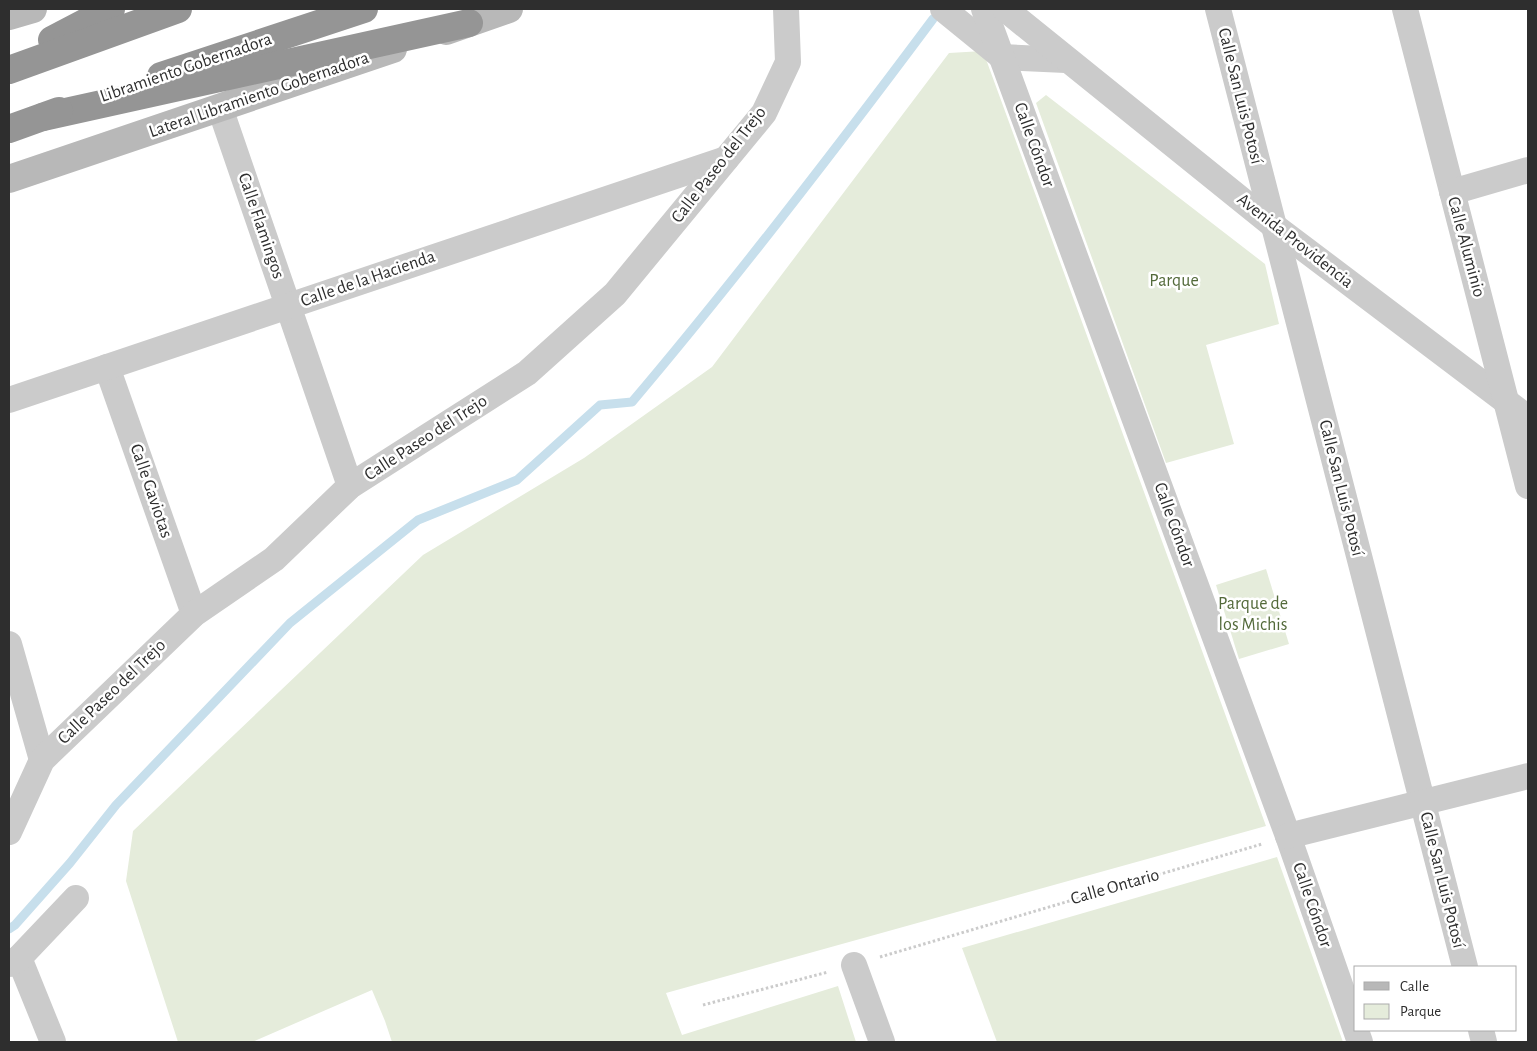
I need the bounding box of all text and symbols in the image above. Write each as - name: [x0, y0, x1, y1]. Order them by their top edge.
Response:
- street label: Calle San Luis Potosí: [1214, 26, 1266, 167]
- street label: Libramiento Gobernadora: [98, 30, 274, 106]
- street label: Lateral Libramiento Gobernadora: [147, 49, 371, 141]
- street label: Calle Cóndor: [1010, 100, 1058, 190]
- street label: Calle Paseo del Trejo: [668, 103, 770, 227]
- street label: Calle Flamingos: [234, 171, 288, 281]
- street label: Avenida Providencia: [1234, 190, 1356, 292]
- street label: Calle Aluminio: [1444, 195, 1488, 299]
- street label: Calle de la Hacienda: [298, 248, 438, 310]
- park label: Parque: [1149, 272, 1199, 290]
- street label: Calle Paseo del Trejo: [361, 392, 491, 484]
- street label: Calle San Luis Potosí: [1315, 418, 1367, 559]
- street label: Calle Gaviotas: [127, 442, 175, 540]
- street label: Calle Cóndor: [1150, 480, 1198, 570]
- park label: Parque de los Michis: [1218, 595, 1288, 634]
- street label: Calle Paseo del Trejo: [55, 636, 170, 748]
- street label: Calle San Luis Potosí: [1416, 810, 1468, 951]
- street label: Calle Cóndor: [1289, 860, 1335, 950]
- street label: Calle Ontario: [1069, 866, 1162, 908]
- legend: [1354, 966, 1517, 1031]
- text: Calle: [1400, 979, 1429, 994]
- text: Parque: [1400, 1004, 1441, 1019]

